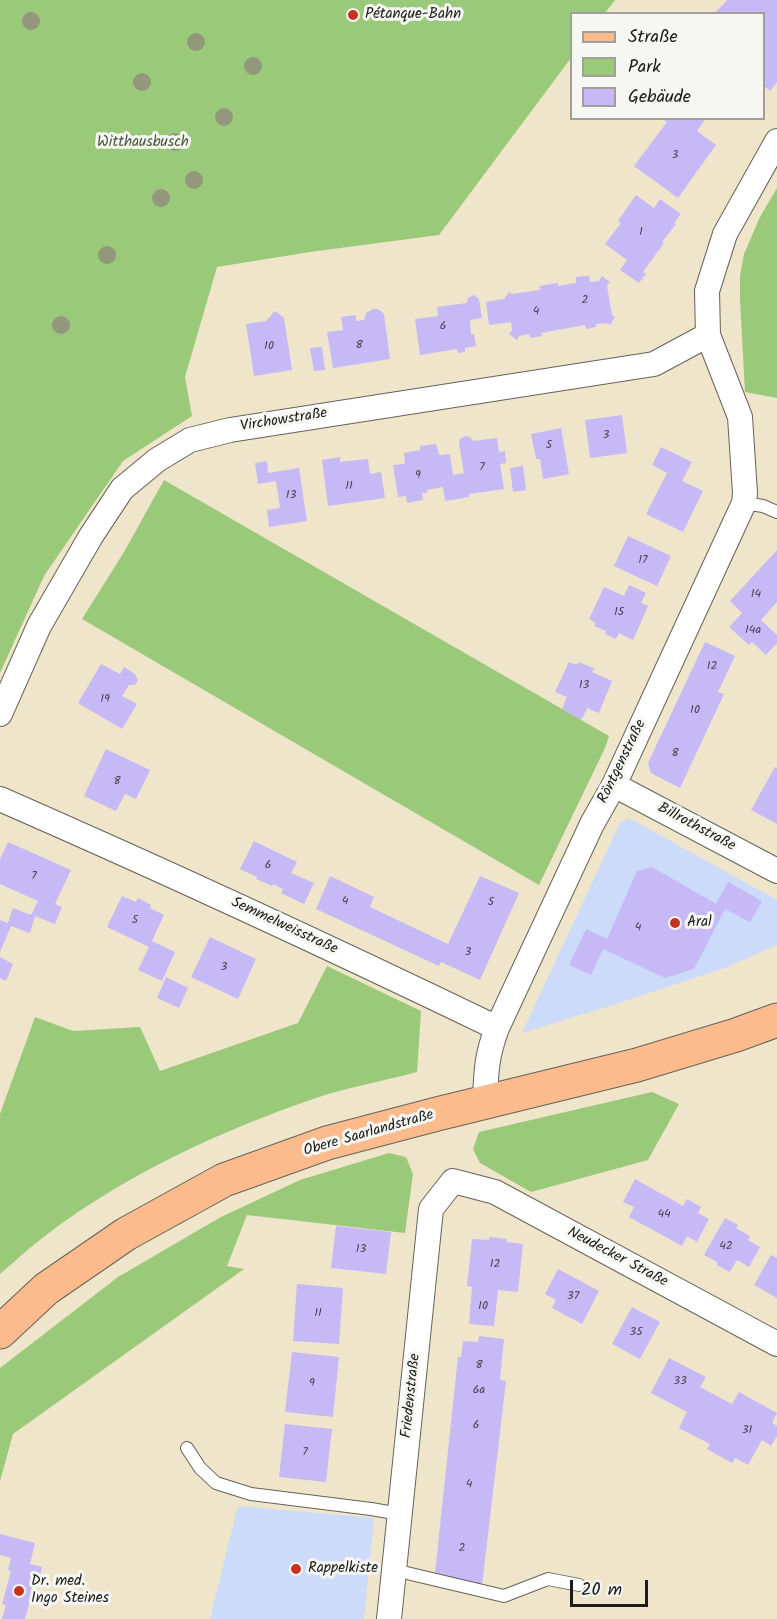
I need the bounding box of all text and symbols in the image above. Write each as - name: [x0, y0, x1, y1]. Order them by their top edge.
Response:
- place label: Pétanque-Bahn: [365, 6, 461, 24]
- marker: Pétanque-Bahn: [346, 8, 360, 22]
- legend: [570, 12, 765, 120]
- text: Straße: [628, 23, 678, 52]
- text: Park: [628, 53, 661, 82]
- text: Gebäude: [628, 83, 691, 112]
- park label: Witthausbusch: [97, 134, 189, 152]
- house number: 3: [672, 149, 678, 163]
- house number: 1: [639, 226, 643, 240]
- house number: 2: [582, 294, 588, 308]
- house number: 4: [533, 305, 539, 319]
- house number: 6: [440, 320, 446, 334]
- house number: 8: [355, 339, 363, 353]
- house number: 10: [264, 340, 274, 354]
- street label: Virchowstraße: [239, 405, 329, 437]
- house number: 3: [603, 429, 609, 443]
- house number: 5: [546, 439, 552, 453]
- house number: 7: [479, 461, 485, 475]
- house number: 9: [415, 469, 421, 483]
- house number: 11: [345, 480, 353, 494]
- house number: 13: [286, 489, 296, 503]
- house number: 17: [638, 554, 648, 568]
- house number: 14: [751, 588, 761, 602]
- house number: 15: [614, 606, 624, 620]
- house number: 14a: [745, 624, 761, 638]
- house number: 12: [707, 660, 717, 674]
- house number: 13: [579, 679, 589, 693]
- house number: 19: [100, 693, 110, 707]
- house number: 10: [690, 704, 700, 718]
- street label: Röntgenstraße: [595, 717, 651, 807]
- house number: 8: [671, 747, 679, 761]
- house number: 8: [113, 775, 121, 789]
- street label: Billrothstraße: [654, 800, 738, 856]
- house number: 6: [265, 859, 271, 873]
- house number: 7: [31, 870, 37, 884]
- street label: Semmelweisstraße: [228, 894, 340, 960]
- house number: 4: [342, 895, 348, 909]
- house number: 5: [488, 896, 494, 910]
- house number: 5: [132, 914, 138, 928]
- place label: Aral: [687, 914, 712, 932]
- marker: Aral: [668, 916, 682, 930]
- house number: 4: [635, 921, 641, 935]
- house number: 3: [465, 946, 471, 960]
- house number: 3: [221, 961, 227, 975]
- street label: Obere Saarlandstraße: [302, 1107, 436, 1161]
- house number: 44: [657, 1208, 671, 1222]
- street label: Neudecker Straße: [564, 1224, 670, 1292]
- house number: 42: [719, 1240, 733, 1254]
- house number: 13: [356, 1243, 366, 1257]
- house number: 12: [490, 1258, 500, 1272]
- house number: 37: [567, 1290, 579, 1304]
- house number: 10: [478, 1300, 488, 1314]
- house number: 11: [314, 1307, 322, 1321]
- house number: 35: [629, 1326, 643, 1340]
- street label: Friedenstraße: [399, 1353, 425, 1439]
- house number: 8: [475, 1359, 483, 1373]
- house number: 33: [673, 1375, 687, 1389]
- house number: 9: [309, 1377, 315, 1391]
- house number: 6a: [473, 1384, 485, 1398]
- house number: 6: [473, 1419, 479, 1433]
- house number: 31: [742, 1424, 752, 1438]
- house number: 7: [302, 1446, 308, 1460]
- house number: 4: [466, 1478, 472, 1492]
- house number: 2: [459, 1542, 465, 1556]
- place label: Rappelkiste: [308, 1560, 378, 1578]
- marker: Rappelkiste: [289, 1562, 303, 1576]
- scale bar: [573, 1568, 651, 1606]
- place label: Dr. med. Ingo Steines: [31, 1573, 109, 1608]
- text: 20 m: [581, 1576, 622, 1605]
- marker: Dr. med. Ingo Steines: [12, 1584, 26, 1598]

